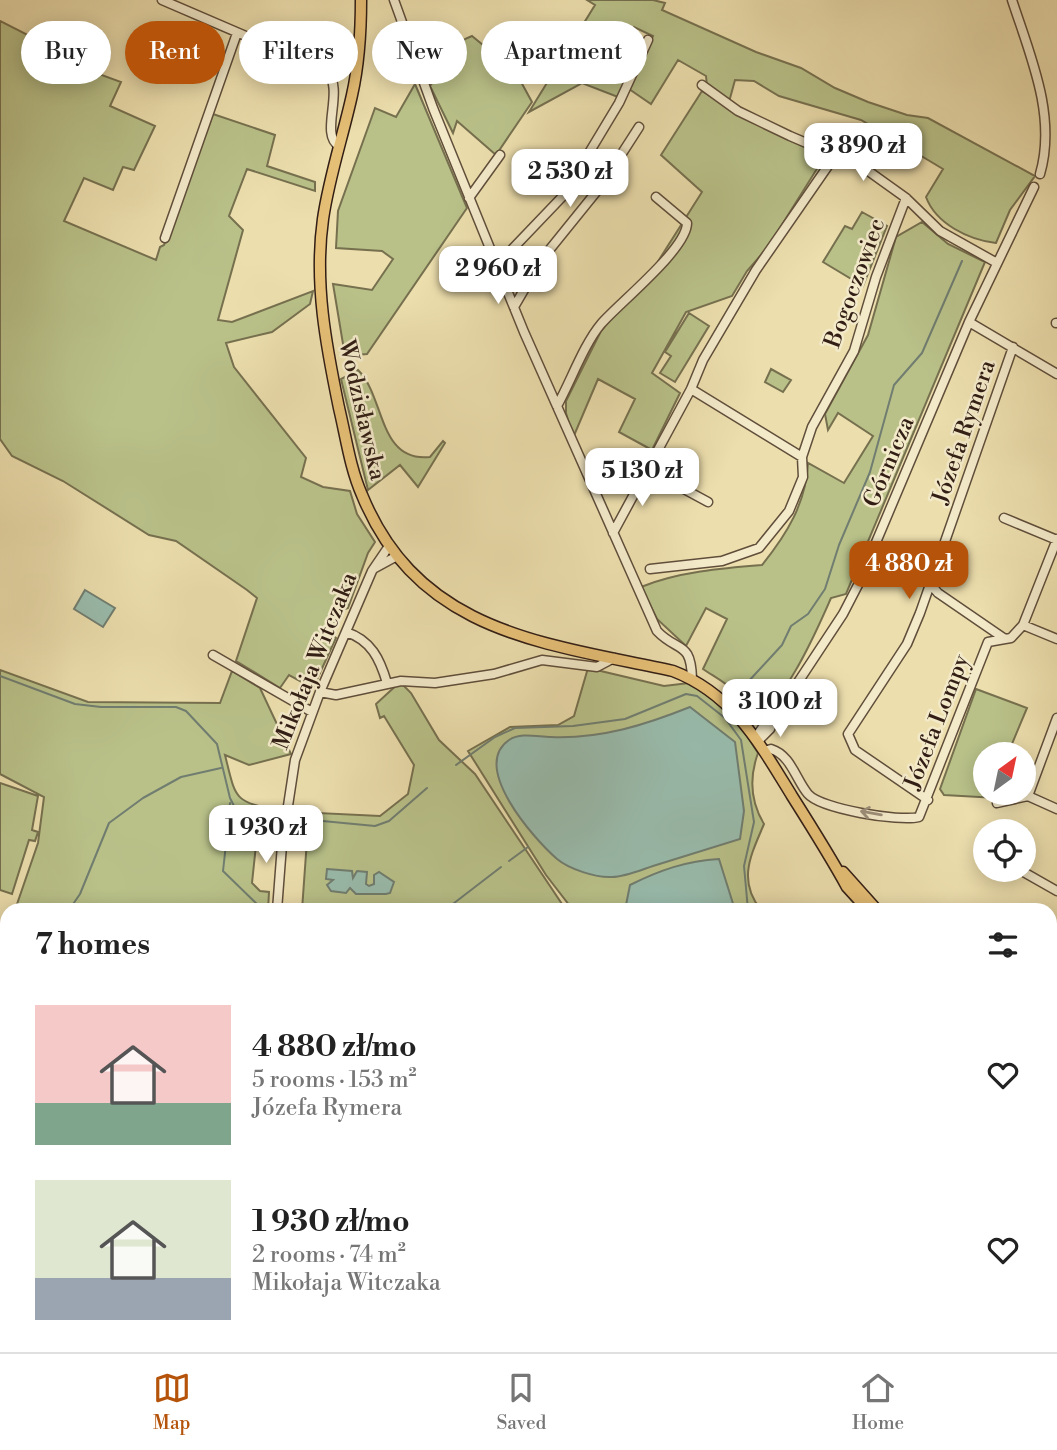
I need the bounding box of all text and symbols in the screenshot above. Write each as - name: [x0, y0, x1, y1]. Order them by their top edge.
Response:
- chip: Buy: [21, 21, 111, 84]
- chip: Rent: [125, 21, 225, 84]
- chip: Filters: [239, 21, 358, 84]
- chip: New: [372, 21, 467, 84]
- chip: Apartment: [481, 21, 647, 84]
- pin: 3 890 zł: [791, 124, 935, 183]
- text: 3 890 zł: [820, 132, 906, 160]
- pin: 2 530 zł: [498, 150, 642, 209]
- text: 2 530 zł: [527, 158, 613, 186]
- street label: Bogoczowiec: [818, 214, 891, 353]
- pin: 2 960 zł: [426, 246, 570, 306]
- text: 2 960 zł: [455, 255, 541, 283]
- street label: Wodzisławska: [332, 336, 392, 483]
- street label: Józefa Rymera: [926, 356, 1002, 508]
- street label: Górnicza: [857, 412, 921, 512]
- pin: 5 130 zł: [570, 448, 714, 508]
- text: 5 130 zł: [601, 457, 683, 485]
- pin: 4 880 zł: [837, 542, 981, 601]
- text: 4 880 zł: [865, 550, 953, 578]
- street label: Mikołaja Witczaka: [267, 568, 363, 754]
- street label: Józefa Lompy: [898, 650, 976, 794]
- pin: 3 100 zł: [708, 680, 852, 739]
- text: 3 100 zł: [738, 688, 822, 716]
- north arrow: [973, 742, 1036, 805]
- map controls: [973, 742, 1036, 882]
- pin: 1 930 zł: [194, 806, 338, 865]
- one-way arrow: [860, 806, 882, 819]
- text: 1 930 zł: [225, 814, 307, 842]
- button: locate: [973, 819, 1036, 882]
- text: 7 homes: [35, 926, 150, 964]
- icon: filters: [984, 926, 1022, 964]
- text: 4 880 zł/mo: [252, 1028, 417, 1066]
- icon: home: [91, 1033, 175, 1117]
- icon: heart: [984, 1056, 1022, 1094]
- text: 5 rooms · 153 m²: [252, 1066, 417, 1094]
- text: Józefa Rymera: [252, 1094, 402, 1122]
- text: 1 930 zł/mo: [252, 1203, 410, 1241]
- icon: home: [91, 1208, 175, 1292]
- icon: heart: [984, 1231, 1022, 1269]
- text: 2 rooms · 74 m²: [252, 1241, 406, 1269]
- text: Mikołaja Witczaka: [252, 1269, 441, 1297]
- tab: Map: [153, 1369, 191, 1435]
- tab: Saved: [496, 1369, 546, 1435]
- tab: Home: [852, 1369, 904, 1435]

